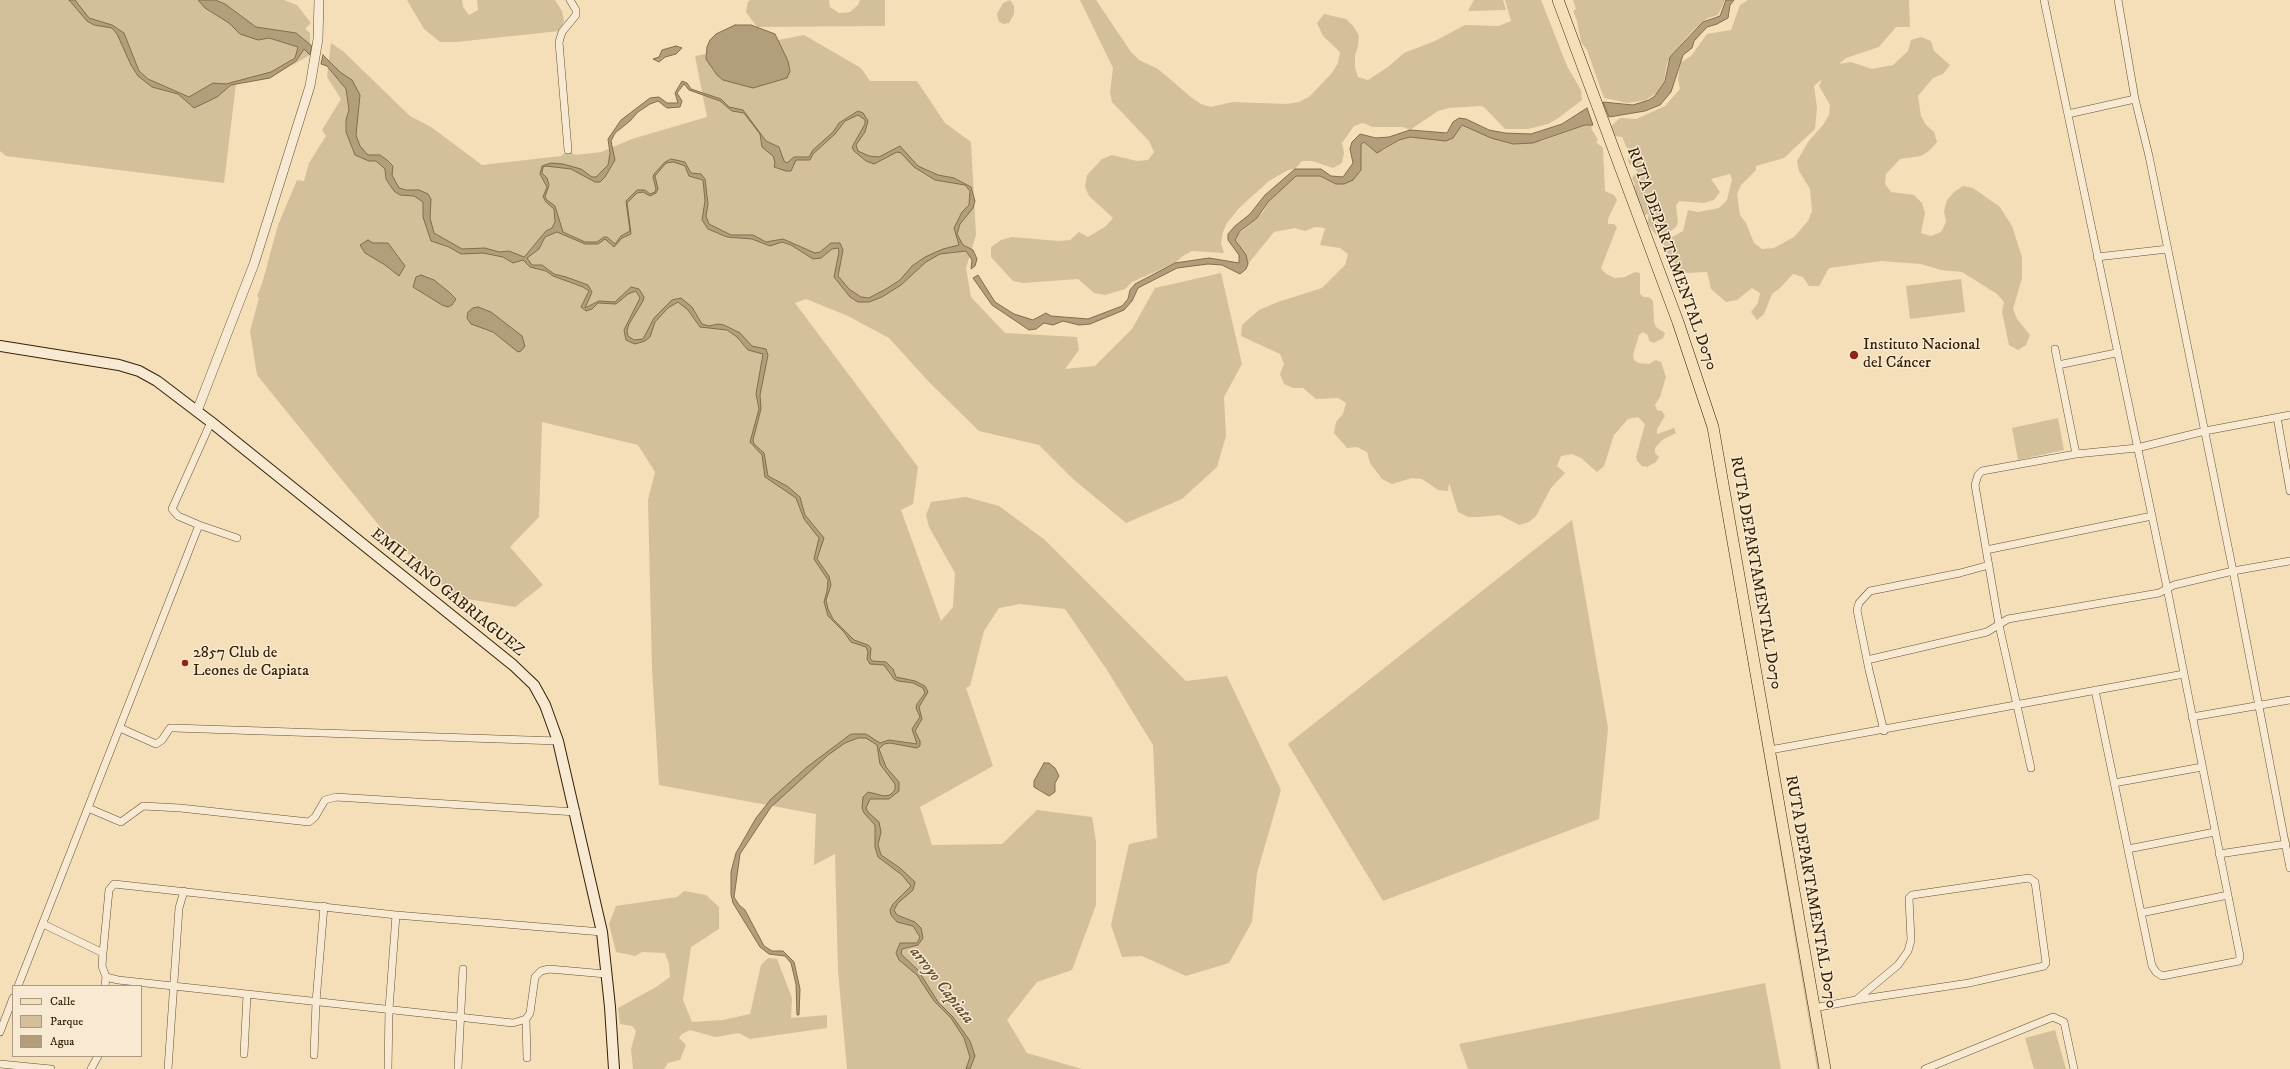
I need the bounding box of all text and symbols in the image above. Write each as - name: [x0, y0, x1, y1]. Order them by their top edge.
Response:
- street label: RUTA DEPARTAMENTAL D070: [1622, 145, 1720, 373]
- place label: Instituto Nacional del Cáncer: [1863, 336, 1980, 374]
- marker: Instituto Nacional del Cáncer: [1848, 349, 1860, 361]
- street label: RUTA DEPARTAMENTAL D070: [1725, 455, 1785, 691]
- street label: EMILIANO GABRIAGUEZ: [366, 525, 528, 661]
- place label: 2857 Club de Leones de Capiata: [193, 644, 309, 682]
- marker: 2857 Club de Leones de Capiata: [180, 658, 190, 668]
- street label: RUTA DEPARTAMENTAL D070: [1780, 774, 1840, 1010]
- water label: arroyo Capiata: [904, 943, 978, 1029]
- legend: [12, 985, 142, 1057]
- text: Calle: [50, 994, 75, 1009]
- text: Parque: [50, 1014, 83, 1029]
- text: Agua: [50, 1034, 74, 1049]

